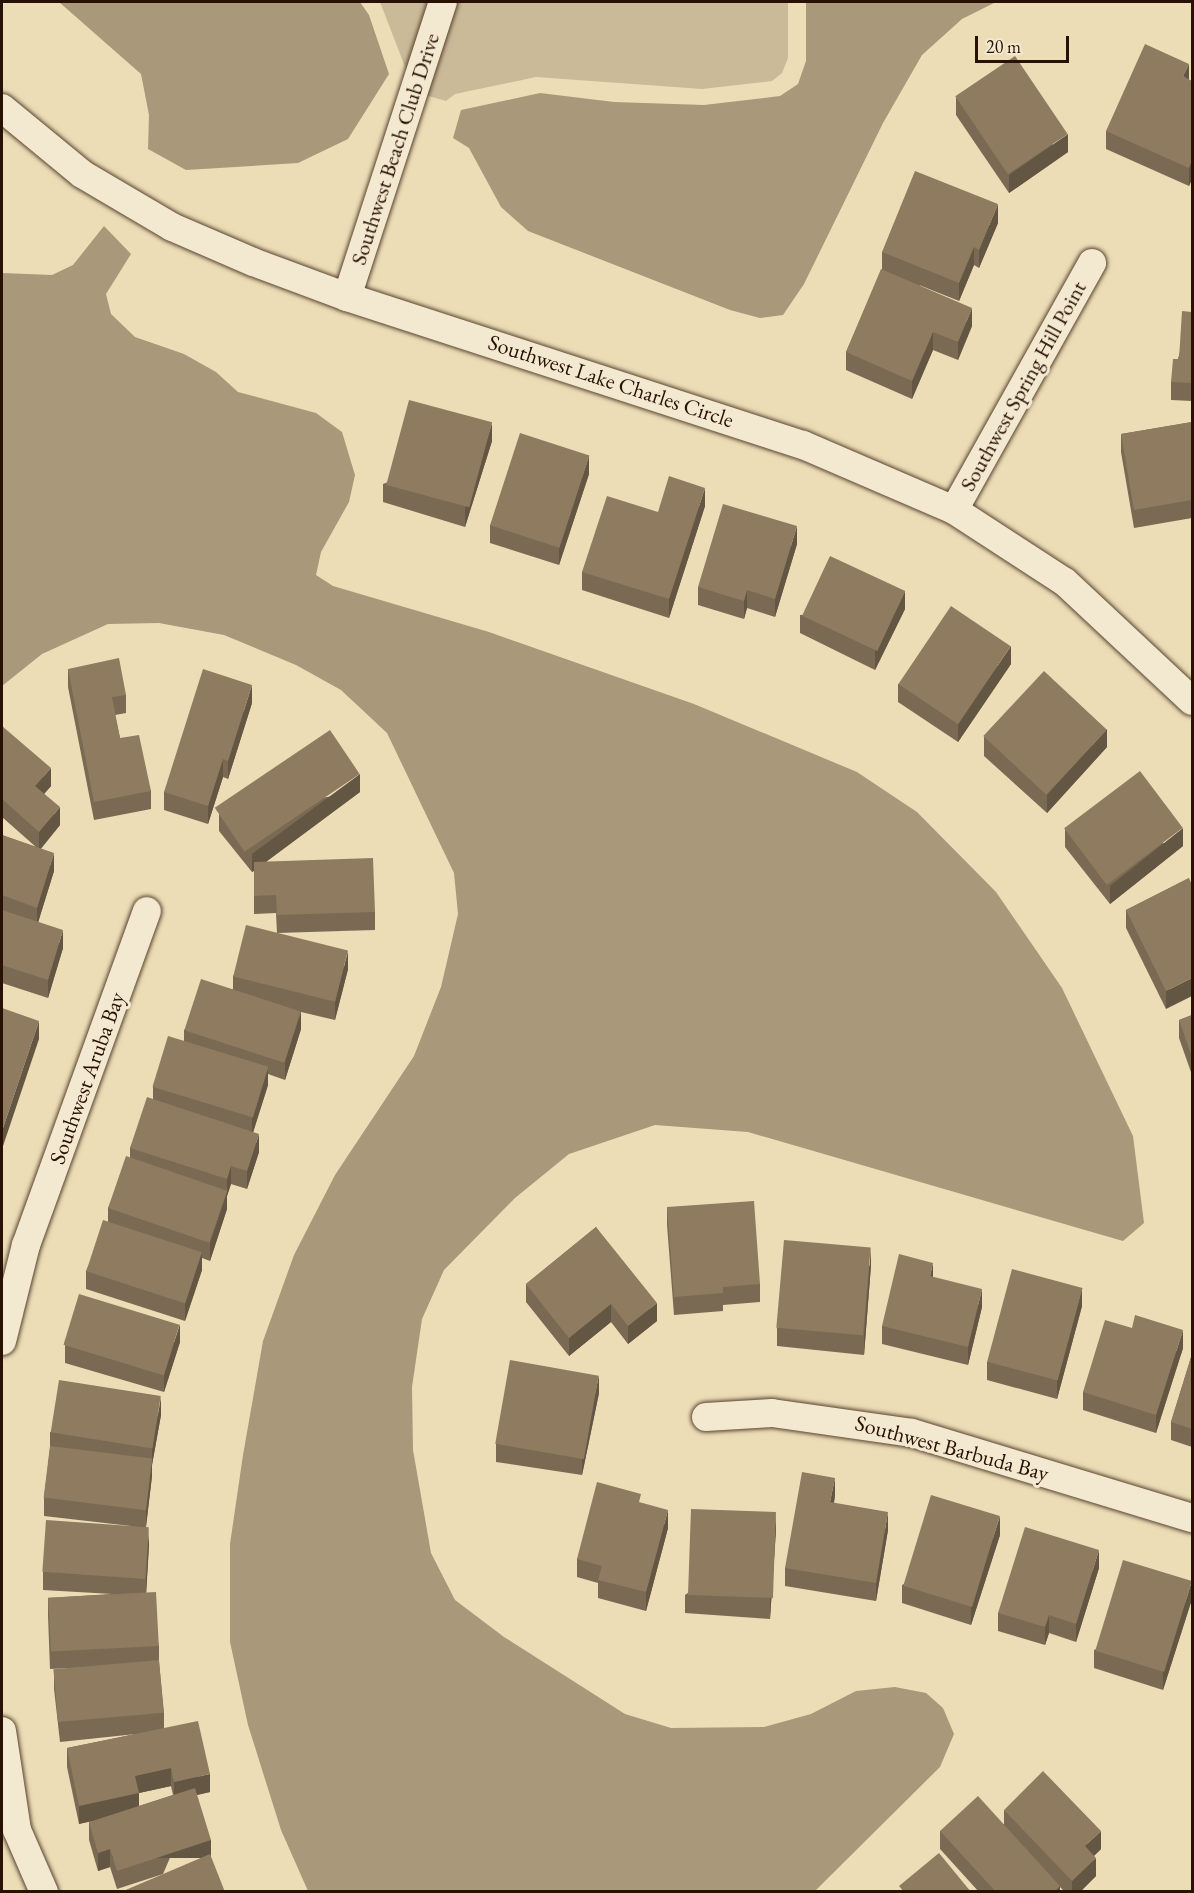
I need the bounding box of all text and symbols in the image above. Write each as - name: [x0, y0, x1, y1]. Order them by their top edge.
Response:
- scale bar: [978, 24, 1072, 62]
- street label: Southwest Beach Club Drive: [345, 30, 445, 268]
- text: 20 m: [986, 35, 1021, 58]
- street label: Southwest Spring Hill Point: [954, 276, 1092, 496]
- street label: Southwest Lake Charles Circle: [485, 329, 737, 433]
- street label: Southwest Aruba Bay: [44, 988, 130, 1168]
- street label: Southwest Barbuda Bay: [852, 1409, 1052, 1487]

